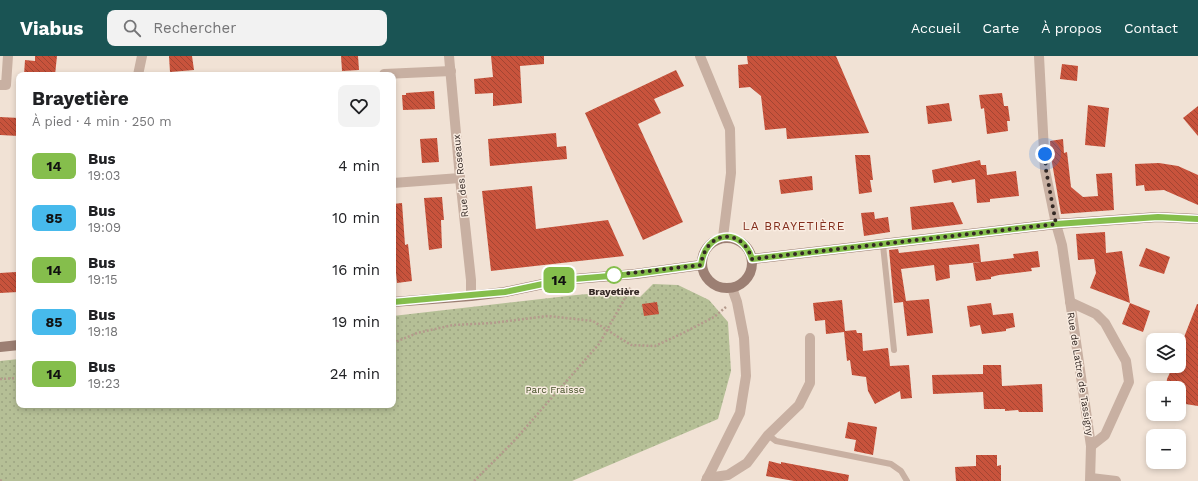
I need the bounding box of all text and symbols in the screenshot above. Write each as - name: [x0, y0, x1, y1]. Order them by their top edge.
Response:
- search box: [107, 10, 387, 46]
- text: Viabus: [20, 17, 83, 40]
- icon: search: [121, 17, 143, 39]
- text: Rechercher: [153, 19, 236, 37]
- text: Accueil: [911, 20, 960, 36]
- text: Carte: [982, 20, 1019, 36]
- text: À propos: [1041, 20, 1102, 36]
- text: Contact: [1124, 20, 1178, 36]
- button: heart: [338, 85, 380, 127]
- text: Brayetière: [32, 87, 129, 110]
- text: À pied · 4 min · 250 m: [32, 114, 172, 129]
- street label: Rue des Roseaux: [451, 134, 470, 218]
- your location: [1035, 144, 1055, 164]
- text: Bus: [88, 150, 116, 168]
- text: 4 min: [338, 157, 380, 175]
- text: 14: [46, 158, 62, 174]
- text: 19:03: [88, 168, 120, 183]
- text: Bus: [88, 202, 116, 220]
- text: 10 min: [332, 209, 380, 227]
- text: 85: [46, 210, 62, 226]
- district label: LA BRAYETIÈRE: [742, 219, 846, 233]
- text: 19:09: [88, 220, 121, 235]
- text: Bus: [88, 254, 116, 272]
- text: 16 min: [332, 261, 380, 279]
- text: 14: [46, 262, 62, 278]
- marker: Brayetière: [605, 266, 623, 284]
- line badge: 14: [541, 267, 577, 293]
- text: 19:15: [88, 272, 118, 287]
- text: 14: [551, 272, 567, 288]
- place label: Brayetière: [589, 286, 640, 297]
- text: Bus: [88, 306, 116, 324]
- street label: Rue de Lattre de Tassigny: [1065, 311, 1096, 438]
- text: 19 min: [332, 313, 380, 331]
- text: 85: [46, 314, 62, 330]
- text: 19:18: [88, 324, 118, 339]
- map controls: [1146, 333, 1186, 469]
- button: layers: [1146, 333, 1186, 373]
- text: Bus: [88, 358, 116, 376]
- text: 24 min: [330, 365, 380, 383]
- text: 14: [46, 366, 62, 382]
- text: 19:23: [88, 376, 120, 391]
- button: +: [1146, 381, 1186, 421]
- park label: Parc Fraisse: [526, 384, 585, 395]
- button: −: [1146, 429, 1186, 469]

